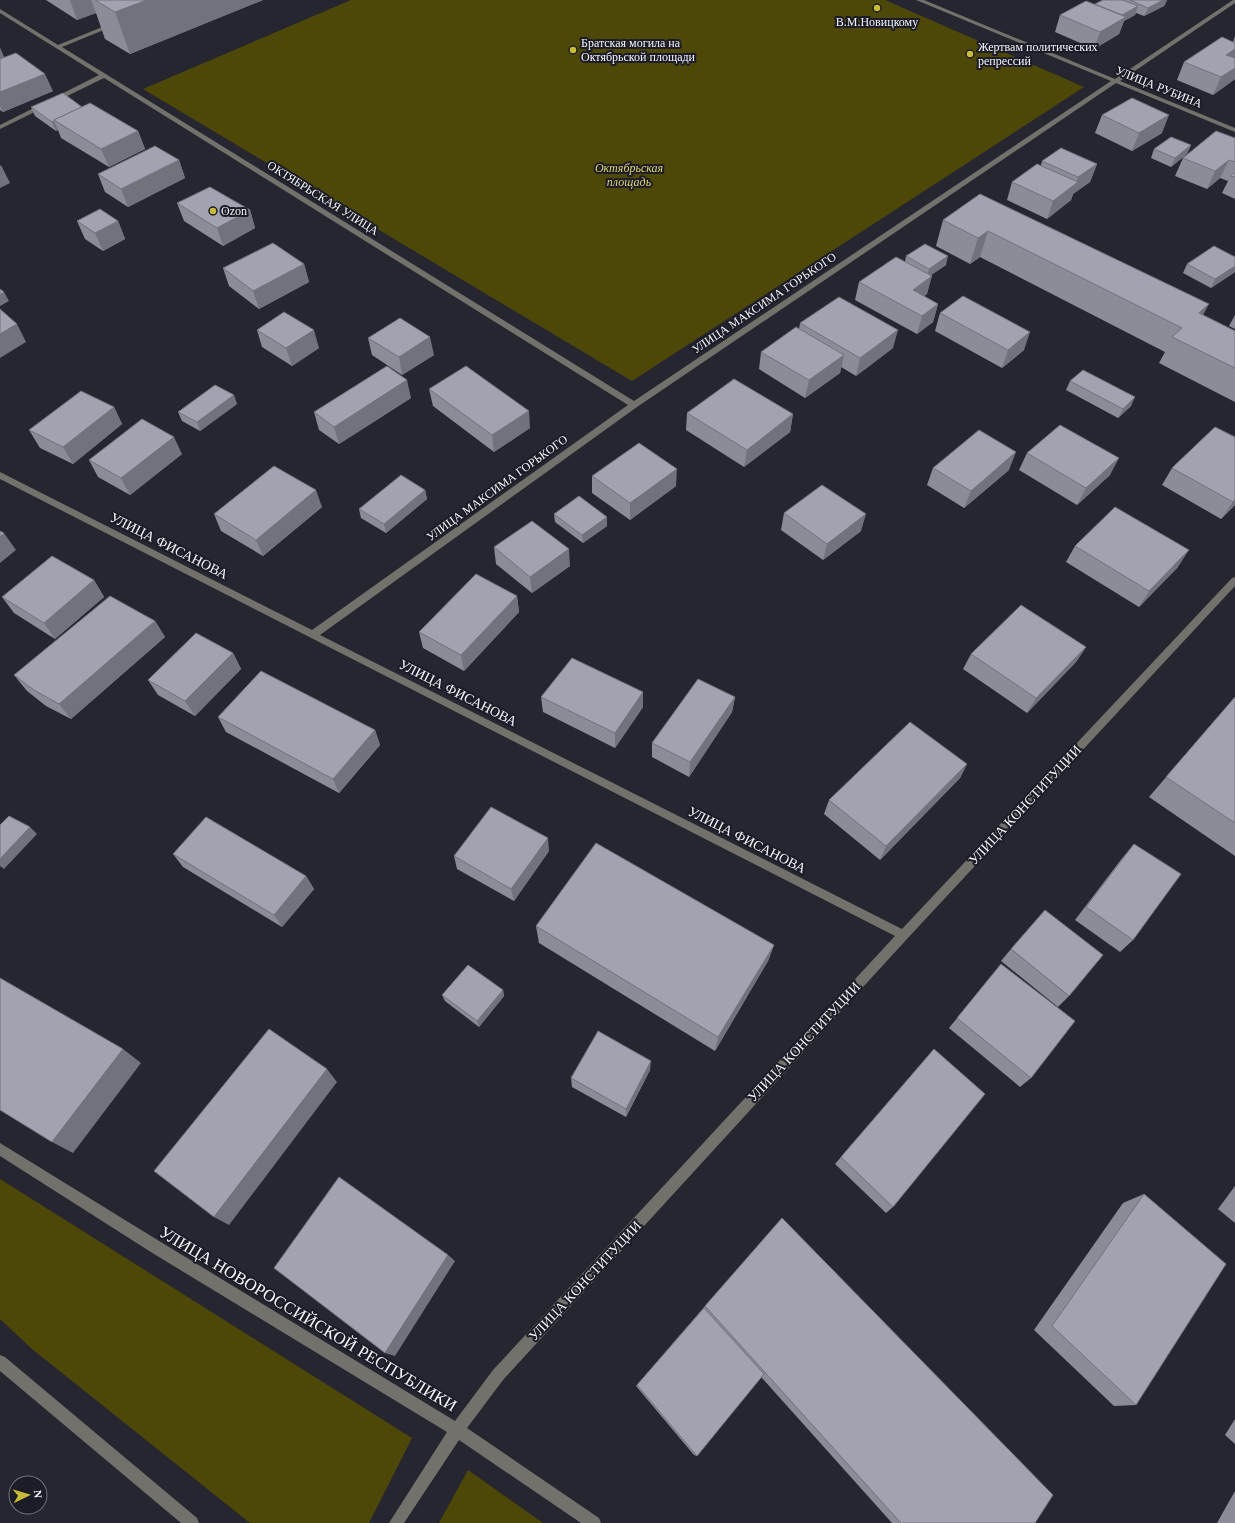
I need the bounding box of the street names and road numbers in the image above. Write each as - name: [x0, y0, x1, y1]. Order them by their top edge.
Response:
- street label: УЛИЦА РУБИНА: [1114, 63, 1205, 111]
- street label: ОКТЯБРЬСКАЯ УЛИЦА: [265, 158, 382, 238]
- street label: УЛИЦА МАКСИМА ГОРЬКОГО: [689, 249, 839, 357]
- street label: УЛИЦА МАКСИМА ГОРЬКОГО: [424, 432, 571, 544]
- street label: УЛИЦА ФИСАНОВА: [108, 510, 231, 583]
- street label: УЛИЦА ФИСАНОВА: [397, 657, 520, 730]
- street label: УЛИЦА КОНСТИТУЦИИ: [966, 742, 1084, 868]
- street label: УЛИЦА ФИСАНОВА: [686, 804, 809, 877]
- street label: УЛИЦА КОНСТИТУЦИИ: [745, 979, 863, 1105]
- street label: УЛИЦА КОНСТИТУЦИИ: [526, 1218, 644, 1344]
- street label: УЛИЦА НОВОРОССИЙСКОЙ РЕСПУБЛИКИ: [156, 1222, 460, 1416]

